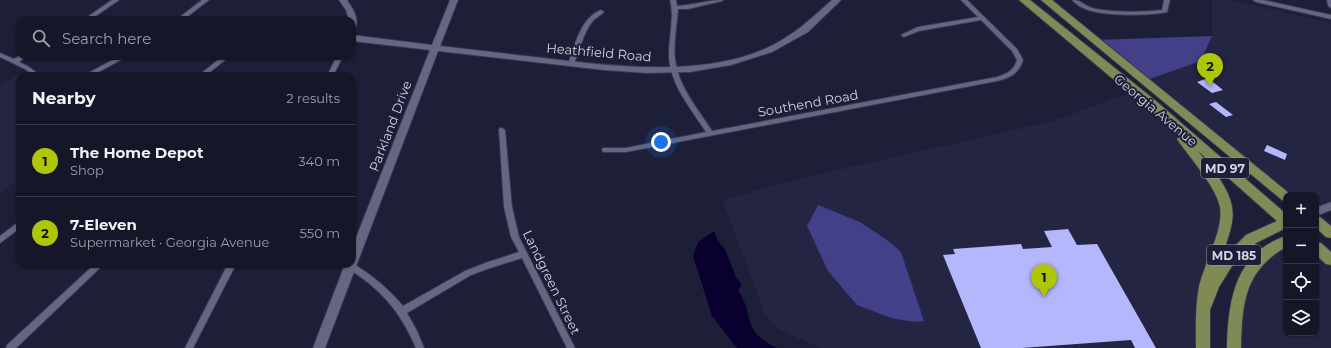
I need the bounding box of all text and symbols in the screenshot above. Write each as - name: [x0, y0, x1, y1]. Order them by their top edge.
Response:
- search box: [16, 16, 356, 60]
- icon: search: [30, 27, 52, 49]
- text: Search here: [62, 29, 151, 48]
- street label: Heathfield Road: [546, 39, 652, 65]
- pin: 2: [1197, 53, 1223, 86]
- street label: Georgia Avenue: [1111, 71, 1201, 150]
- street label: Parkland Drive: [365, 78, 415, 174]
- street label: Southend Road: [756, 86, 860, 120]
- text: Nearby: [32, 88, 96, 108]
- text: 2 results: [286, 90, 340, 106]
- your location: [651, 132, 671, 152]
- text: The Home Depot: [70, 143, 203, 162]
- text: 1: [42, 153, 48, 169]
- text: 340 m: [298, 153, 340, 169]
- road number: MD 97: [1201, 158, 1249, 178]
- text: Shop: [70, 162, 104, 178]
- map controls: [1283, 192, 1319, 336]
- button: +: [1283, 192, 1319, 228]
- text: 7-Eleven: [70, 215, 137, 234]
- text: 2: [41, 225, 49, 241]
- text: 550 m: [300, 225, 340, 241]
- street label: Landgreen Street: [520, 227, 584, 337]
- button: −: [1283, 228, 1319, 264]
- text: Supermarket · Georgia Avenue: [70, 234, 269, 250]
- road number: MD 185: [1207, 245, 1261, 265]
- pin: 1: [1031, 264, 1057, 297]
- button: locate: [1283, 264, 1319, 300]
- button: layers: [1283, 300, 1319, 336]

